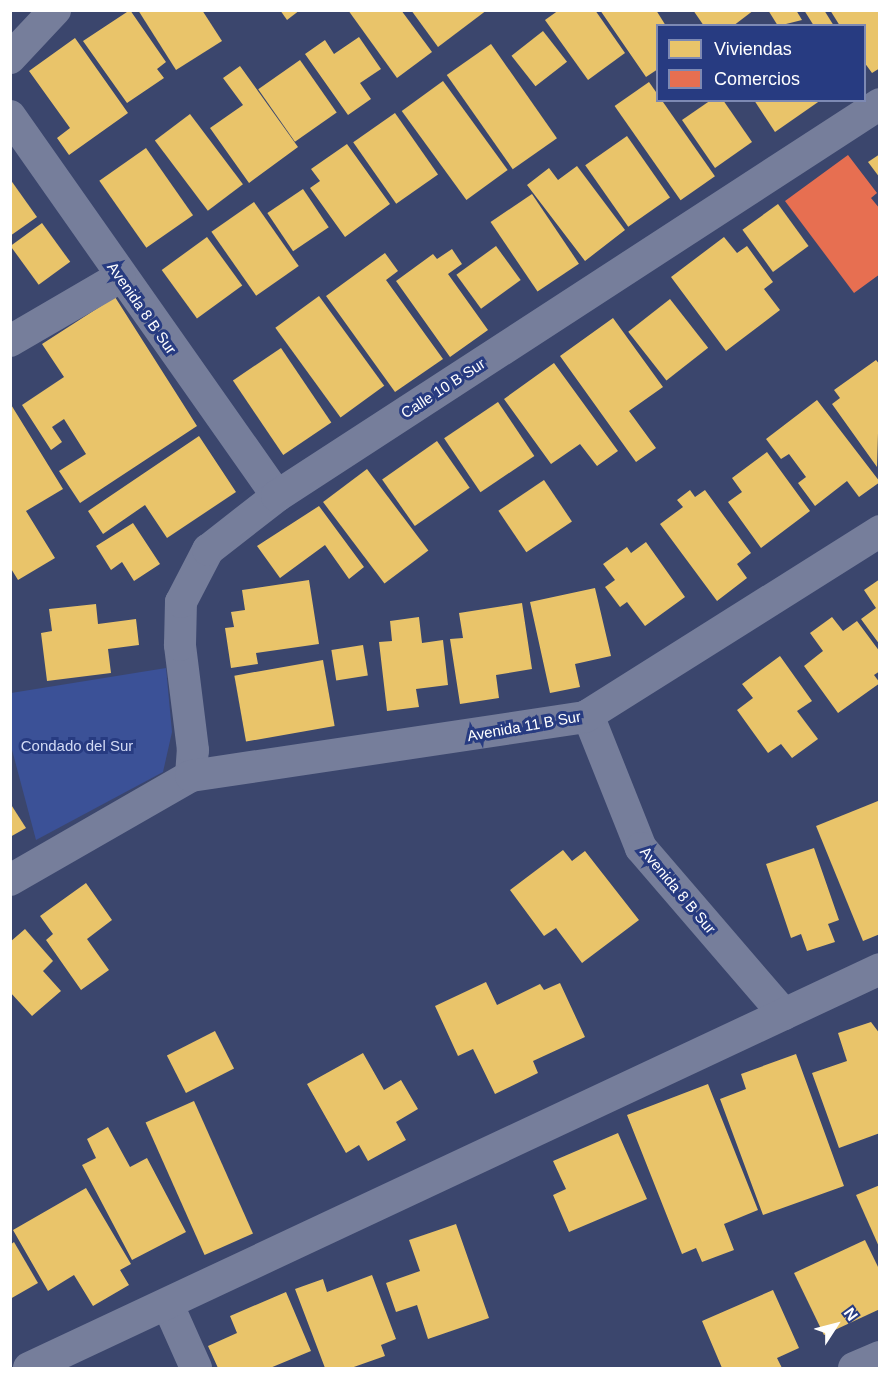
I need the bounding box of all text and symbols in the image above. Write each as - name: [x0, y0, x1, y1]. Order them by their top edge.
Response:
- legend: [656, 24, 866, 102]
- text: Viviendas: [714, 39, 792, 59]
- text: Comercios: [714, 69, 800, 89]
- street label: Avenida 8 B Sur: [104, 259, 180, 357]
- street label: Calle 10 B Sur: [398, 354, 488, 422]
- street label: Avenida 11 B Sur: [466, 707, 582, 745]
- park label: Condado del Sur: [21, 737, 133, 755]
- street label: Avenida 8 B Sur: [636, 843, 720, 937]
- north arrow: [806, 1295, 866, 1355]
- text: N: [841, 1304, 861, 1324]

